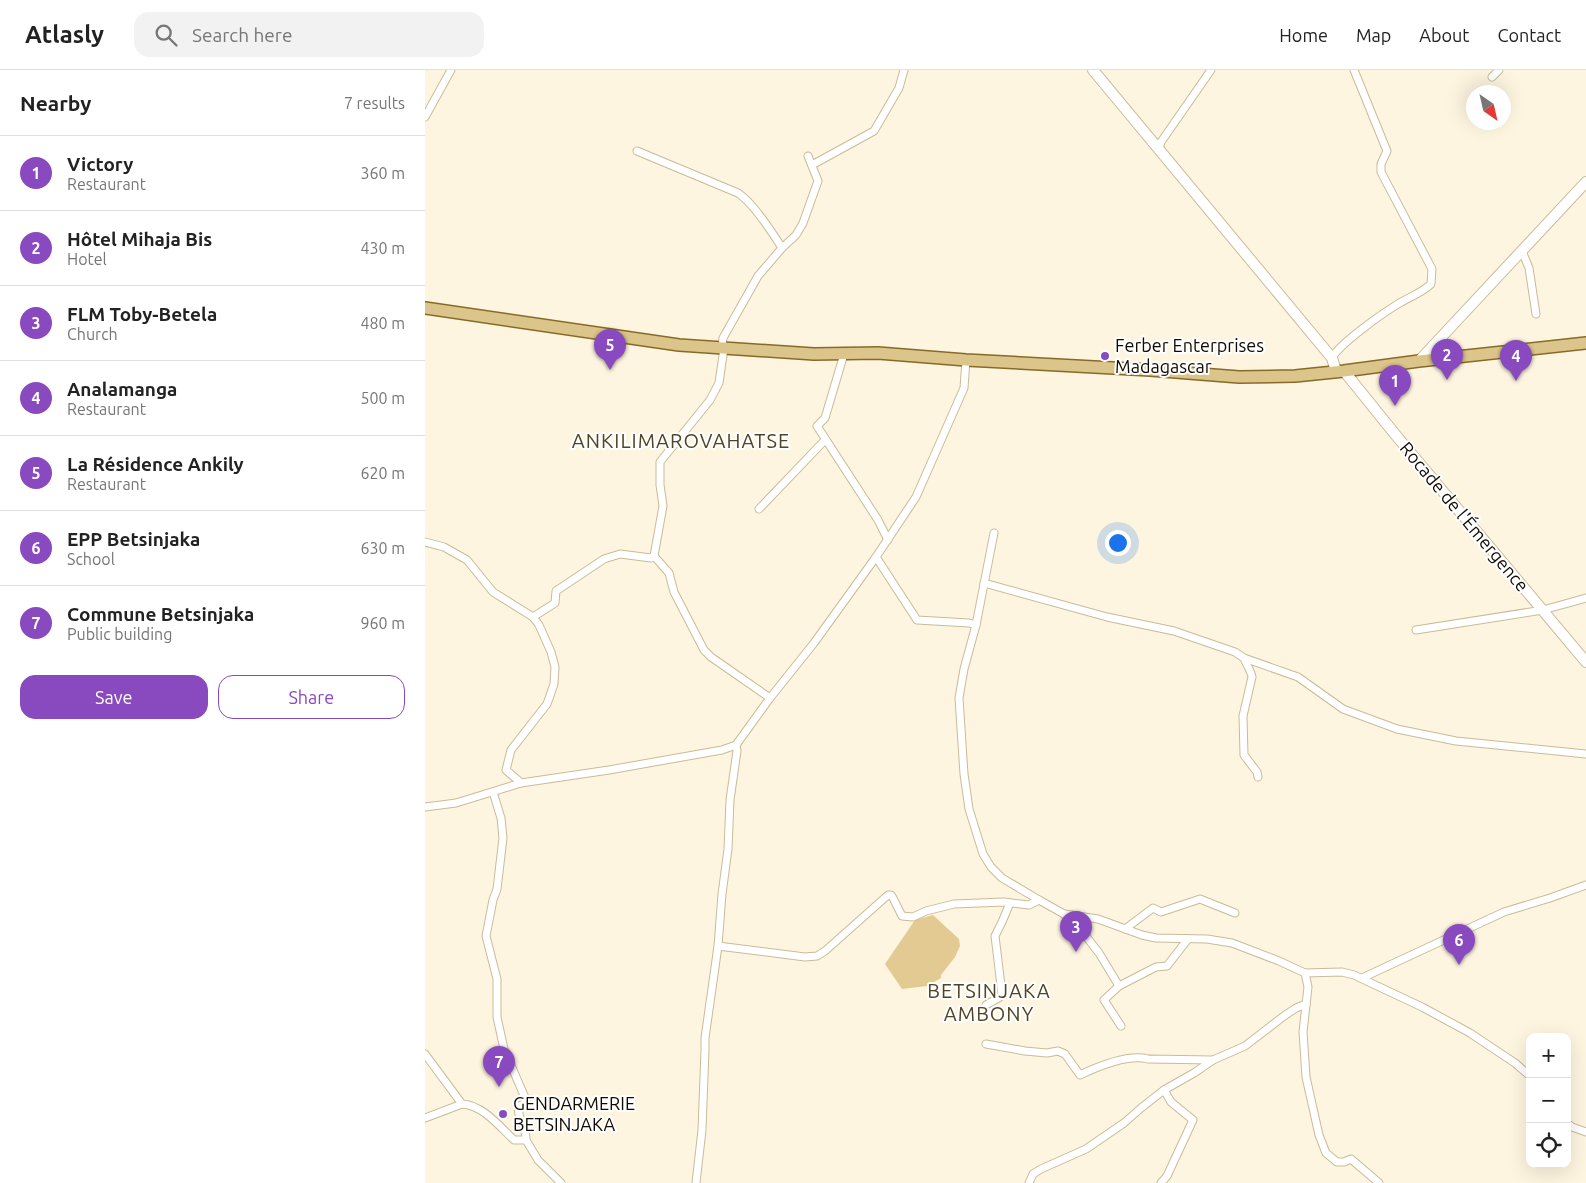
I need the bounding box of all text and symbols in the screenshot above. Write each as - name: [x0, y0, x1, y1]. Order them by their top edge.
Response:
- search box: [134, 12, 484, 57]
- text: Atlasly: [25, 21, 104, 48]
- icon: search: [152, 21, 180, 49]
- text: Search here: [192, 24, 292, 46]
- text: Home: [1279, 25, 1328, 45]
- text: Map: [1356, 25, 1391, 45]
- text: About: [1419, 25, 1469, 45]
- text: Contact: [1497, 25, 1561, 45]
- north arrow: [1466, 85, 1511, 130]
- text: Nearby: [20, 91, 91, 115]
- text: 7 results: [344, 94, 405, 112]
- text: Victory: [67, 153, 133, 175]
- text: 1: [31, 164, 41, 182]
- text: 360 m: [360, 164, 405, 182]
- text: Restaurant: [67, 175, 146, 193]
- text: Hôtel Mihaja Bis: [67, 228, 212, 250]
- text: 2: [31, 239, 41, 257]
- text: 430 m: [360, 239, 405, 257]
- text: Hotel: [67, 250, 107, 268]
- text: FLM Toby-Betela: [67, 303, 217, 325]
- text: 3: [31, 314, 41, 332]
- text: 480 m: [360, 314, 405, 332]
- text: Church: [67, 325, 118, 343]
- pin: 5: [594, 329, 626, 370]
- place label: Ferber Enterprises Madagascar: [1115, 335, 1264, 376]
- pin: 2: [1431, 339, 1463, 380]
- pin: 4: [1500, 340, 1532, 381]
- marker: Ferber Enterprises Madagascar: [1099, 350, 1111, 362]
- pin: 1: [1379, 365, 1411, 406]
- text: Analamanga: [67, 378, 177, 400]
- text: 4: [31, 389, 41, 407]
- text: 500 m: [360, 389, 405, 407]
- text: Restaurant: [67, 400, 146, 418]
- district label: ANKILIMAROVAHATSE: [572, 429, 790, 452]
- street label: Rocade de l'Émergence: [1396, 437, 1534, 595]
- text: La Résidence Ankily: [67, 453, 244, 475]
- text: 5: [31, 464, 41, 482]
- text: 620 m: [360, 464, 405, 482]
- text: Restaurant: [67, 475, 146, 493]
- text: EPP Betsinjaka: [67, 528, 200, 550]
- your location: [1105, 530, 1131, 556]
- text: 6: [31, 539, 41, 557]
- text: 630 m: [360, 539, 405, 557]
- text: School: [67, 550, 115, 568]
- text: Commune Betsinjaka: [67, 603, 254, 625]
- text: 7: [31, 614, 41, 632]
- text: 960 m: [360, 614, 405, 632]
- text: Public building: [67, 625, 172, 643]
- button: Save: [20, 675, 208, 719]
- button: Share: [218, 675, 405, 719]
- pin: 3: [1060, 911, 1092, 952]
- pin: 6: [1443, 924, 1475, 965]
- district label: BETSINJAKA AMBONY: [927, 979, 1051, 1025]
- map controls: [1526, 1033, 1571, 1168]
- button: +: [1526, 1033, 1571, 1078]
- pin: 7: [483, 1046, 515, 1087]
- button: −: [1526, 1078, 1571, 1123]
- place label: GENDARMERIE BETSINJAKA: [513, 1093, 635, 1134]
- marker: GENDARMERIE BETSINJAKA: [497, 1108, 509, 1120]
- button: locate: [1526, 1123, 1571, 1168]

